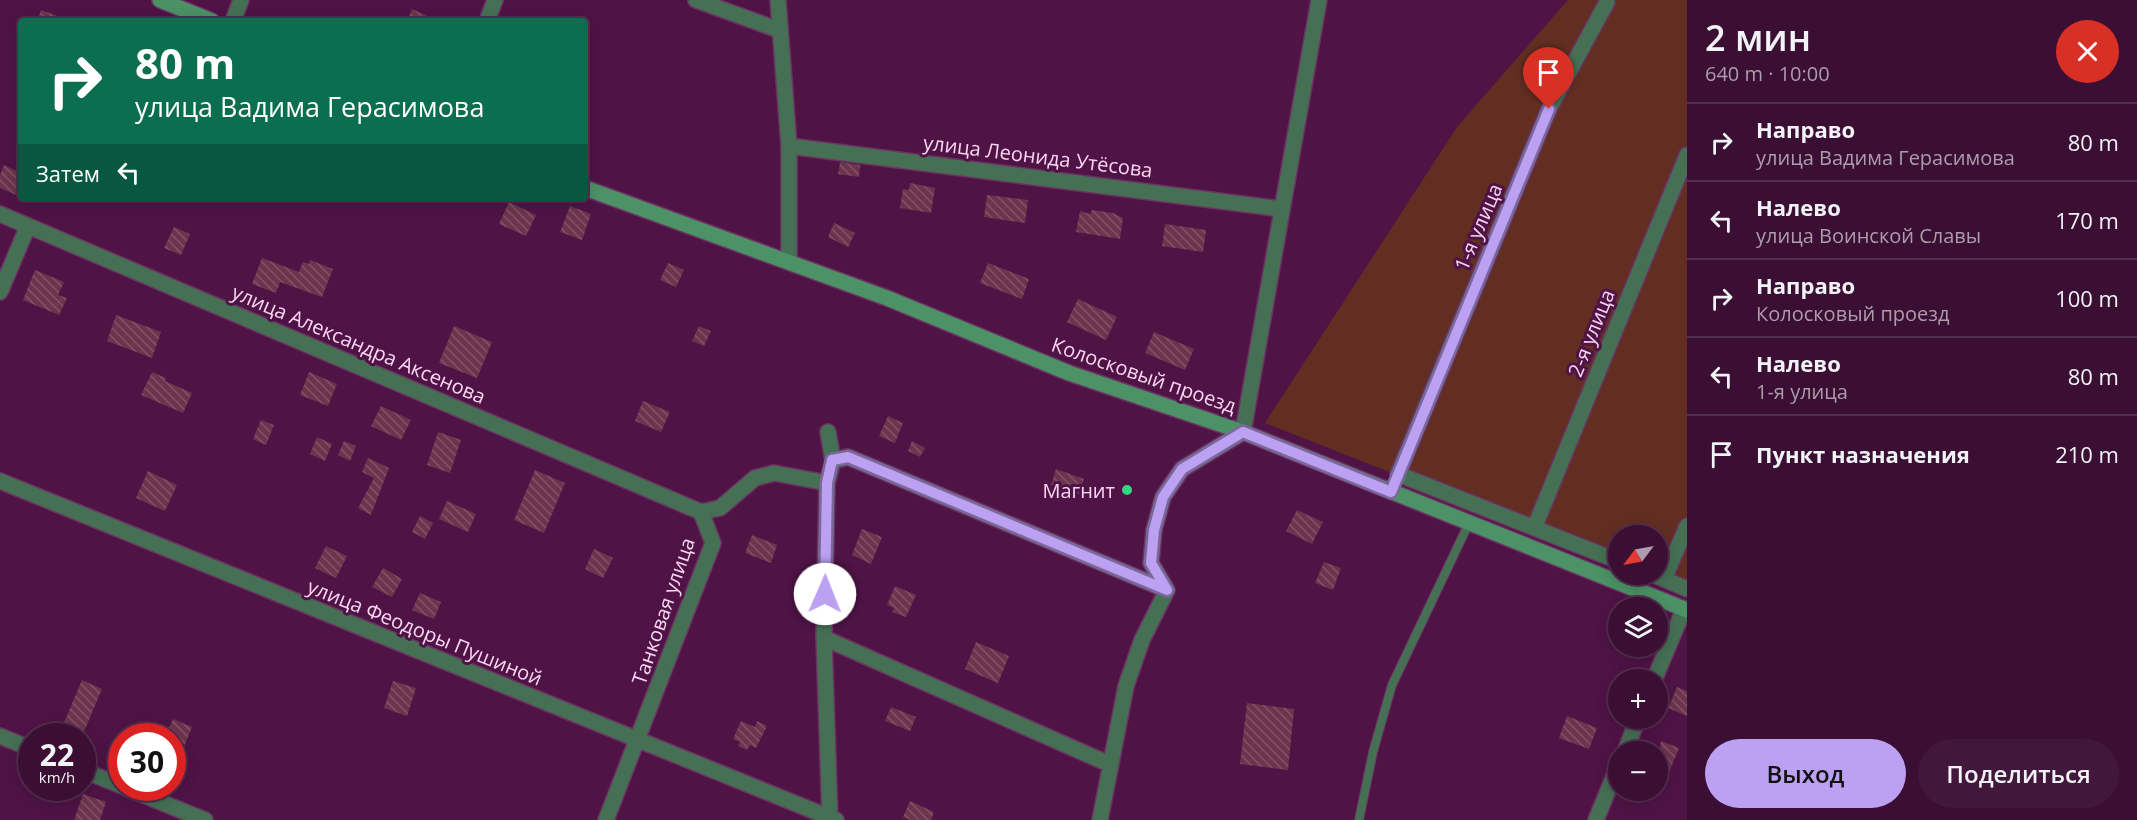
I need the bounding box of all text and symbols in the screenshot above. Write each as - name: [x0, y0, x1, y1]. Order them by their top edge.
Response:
- text: 2 мин: [1705, 13, 1811, 62]
- button: close: [2056, 20, 2119, 83]
- text: 80 m: [135, 34, 235, 91]
- icon: right: [36, 42, 114, 120]
- pin: [1523, 47, 1574, 109]
- icon: arrive: [1532, 56, 1565, 89]
- text: 640 m · 10:00: [1705, 60, 1830, 87]
- text: улица Вадима Герасимова: [135, 88, 484, 125]
- text: Направо: [1756, 114, 1855, 144]
- icon: right: [1705, 126, 1738, 159]
- text: 80 m: [2068, 127, 2119, 157]
- street label: улица Леонида Утёсова: [922, 129, 1154, 183]
- text: улица Вадима Герасимова: [1756, 144, 2015, 171]
- icon: left: [112, 156, 145, 189]
- text: Затем: [36, 158, 100, 188]
- street label: 1-я улица: [1448, 179, 1508, 275]
- text: Налево: [1756, 192, 1841, 222]
- icon: left: [1705, 204, 1738, 237]
- text: 170 m: [2055, 205, 2119, 235]
- text: улица Воинской Славы: [1756, 222, 1981, 249]
- text: Направо: [1756, 270, 1855, 300]
- street label: улица Александра Аксенова: [228, 278, 490, 410]
- icon: right: [1705, 282, 1738, 315]
- text: 100 m: [2055, 283, 2119, 313]
- street label: 2-я улица: [1561, 285, 1621, 381]
- text: Колосковый проезд: [1756, 300, 1949, 327]
- street label: Колосковый проезд: [1048, 331, 1240, 419]
- text: Налево: [1756, 348, 1841, 378]
- icon: left: [1705, 360, 1738, 393]
- text: 80 m: [2068, 361, 2119, 391]
- text: 1-я улица: [1756, 378, 1848, 405]
- icon: arrive: [1705, 438, 1738, 471]
- text: Пункт назначения: [1756, 439, 1970, 469]
- text: 210 m: [2055, 439, 2119, 469]
- place label: Магнит: [1042, 477, 1115, 504]
- marker: Магнит: [1120, 483, 1134, 497]
- north arrow: [1608, 525, 1668, 585]
- map controls: [1608, 525, 1668, 801]
- street label: Танковая улица: [625, 534, 701, 688]
- position arrow: [793, 562, 857, 626]
- street label: улица Феодоры Пушиной: [304, 572, 546, 692]
- button: layers: [1608, 597, 1668, 657]
- button: +: [1608, 669, 1668, 729]
- speed limit sign: 30: [108, 723, 186, 801]
- text: 22: [40, 734, 74, 775]
- button: Выход: [1705, 739, 1906, 808]
- button: Поделиться: [1918, 739, 2119, 808]
- button: −: [1608, 741, 1668, 801]
- text: km/h: [39, 767, 75, 787]

